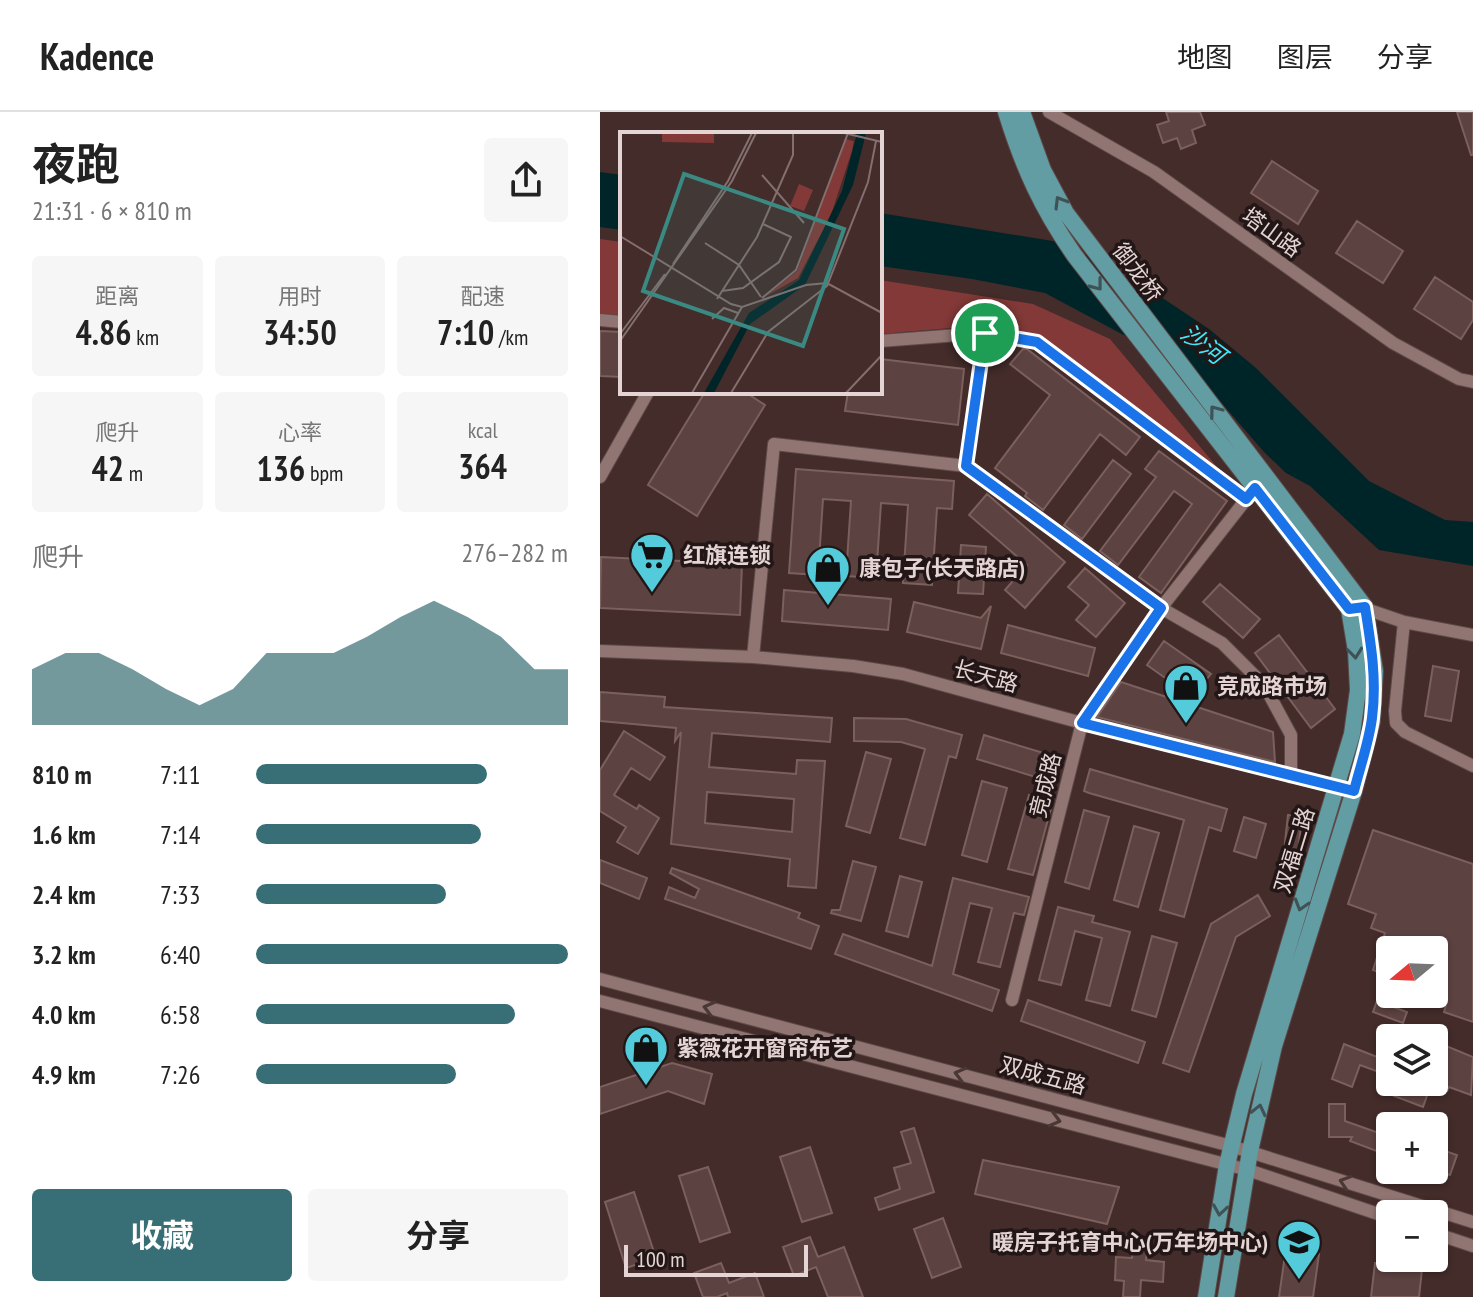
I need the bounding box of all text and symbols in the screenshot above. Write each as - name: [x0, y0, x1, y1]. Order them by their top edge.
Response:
- text: Kadence: [40, 31, 154, 80]
- text: 地图: [1177, 38, 1233, 75]
- text: 图层: [1277, 38, 1333, 75]
- text: 分享: [1377, 38, 1433, 75]
- inset map: [620, 132, 882, 394]
- text: 夜跑: [32, 135, 120, 192]
- button: share: [484, 138, 568, 222]
- text: 21:31 · 6 × 810 m: [32, 194, 192, 227]
- one-way arrow: [1054, 196, 1070, 211]
- street label: 塔山路: [1237, 201, 1307, 263]
- street label: 御龙桥: [1107, 237, 1169, 307]
- one-way arrow: [1088, 276, 1102, 291]
- text: 距离: [95, 282, 139, 310]
- text: 用时: [278, 282, 322, 310]
- text: 配速: [461, 282, 505, 310]
- pin: [951, 299, 1019, 367]
- text: 4.86: [76, 310, 132, 354]
- text: 34:50: [263, 310, 337, 354]
- text: 7:10: [437, 310, 494, 354]
- icon: arrive: [963, 311, 1007, 355]
- water label: 沙河: [1175, 317, 1235, 373]
- text: km: [132, 323, 159, 351]
- text: /km: [494, 323, 528, 351]
- one-way arrow: [1210, 405, 1225, 420]
- text: kcal: [468, 416, 498, 444]
- text: 爬升: [95, 418, 139, 446]
- text: 心率: [278, 418, 322, 446]
- text: 364: [458, 444, 507, 488]
- text: 42: [92, 446, 124, 490]
- text: 136: [257, 446, 305, 490]
- text: m: [124, 459, 143, 487]
- text: bpm: [305, 459, 343, 487]
- supermarket icon: 红旗连锁: [628, 531, 676, 594]
- text: 276–282 m: [462, 536, 568, 569]
- text: 爬升: [32, 540, 84, 573]
- place label: 红旗连锁: [683, 541, 771, 569]
- shop icon: 康包子(长天路店): [804, 544, 852, 607]
- place label: 康包子(长天路店): [859, 554, 1025, 582]
- one-way arrow: [1347, 647, 1364, 660]
- street label: 长天路: [950, 654, 1022, 698]
- shop icon: 竞成路市场: [1162, 662, 1210, 725]
- place label: 竞成路市场: [1217, 672, 1327, 700]
- street label: 竞成路: [1023, 750, 1067, 820]
- text: 810 m: [32, 758, 92, 791]
- text: 7:11: [160, 758, 200, 791]
- street label: 双福二路: [1268, 804, 1320, 896]
- text: 1.6 km: [32, 818, 96, 851]
- text: 7:14: [160, 818, 200, 851]
- text: 2.4 km: [32, 878, 96, 911]
- text: 7:33: [160, 878, 200, 911]
- one-way arrow: [1294, 898, 1310, 911]
- north arrow: [1376, 936, 1448, 1008]
- map controls: [1376, 936, 1448, 1272]
- text: 3.2 km: [32, 938, 96, 971]
- text: 6:40: [160, 938, 200, 971]
- text: 4.0 km: [32, 998, 96, 1031]
- text: 6:58: [160, 998, 200, 1031]
- one-way arrow: [702, 1000, 716, 1017]
- shop icon: 紫薇花开窗帘布艺: [622, 1024, 670, 1087]
- button: layers: [1376, 1024, 1448, 1096]
- place label: 紫薇花开窗帘布艺: [677, 1034, 853, 1062]
- street label: 双成五路: [997, 1050, 1089, 1100]
- text: 4.9 km: [32, 1058, 96, 1091]
- text: 7:26: [160, 1058, 200, 1091]
- one-way arrow: [954, 1067, 968, 1084]
- one-way arrow: [1250, 1104, 1267, 1117]
- one-way arrow: [1047, 1110, 1061, 1127]
- button: +: [1376, 1112, 1448, 1184]
- one-way arrow: [1339, 1175, 1353, 1191]
- button: 收藏: [32, 1189, 292, 1281]
- button: 分享: [308, 1189, 568, 1281]
- button: −: [1376, 1200, 1448, 1272]
- one-way arrow: [1212, 1203, 1229, 1217]
- school or university icon: 暖房子托育中心(万年场中心): [1275, 1218, 1323, 1281]
- place label: 暖房子托育中心(万年场中心): [992, 1228, 1268, 1256]
- scale bar: [624, 1241, 808, 1277]
- text: 100 m: [636, 1245, 685, 1273]

